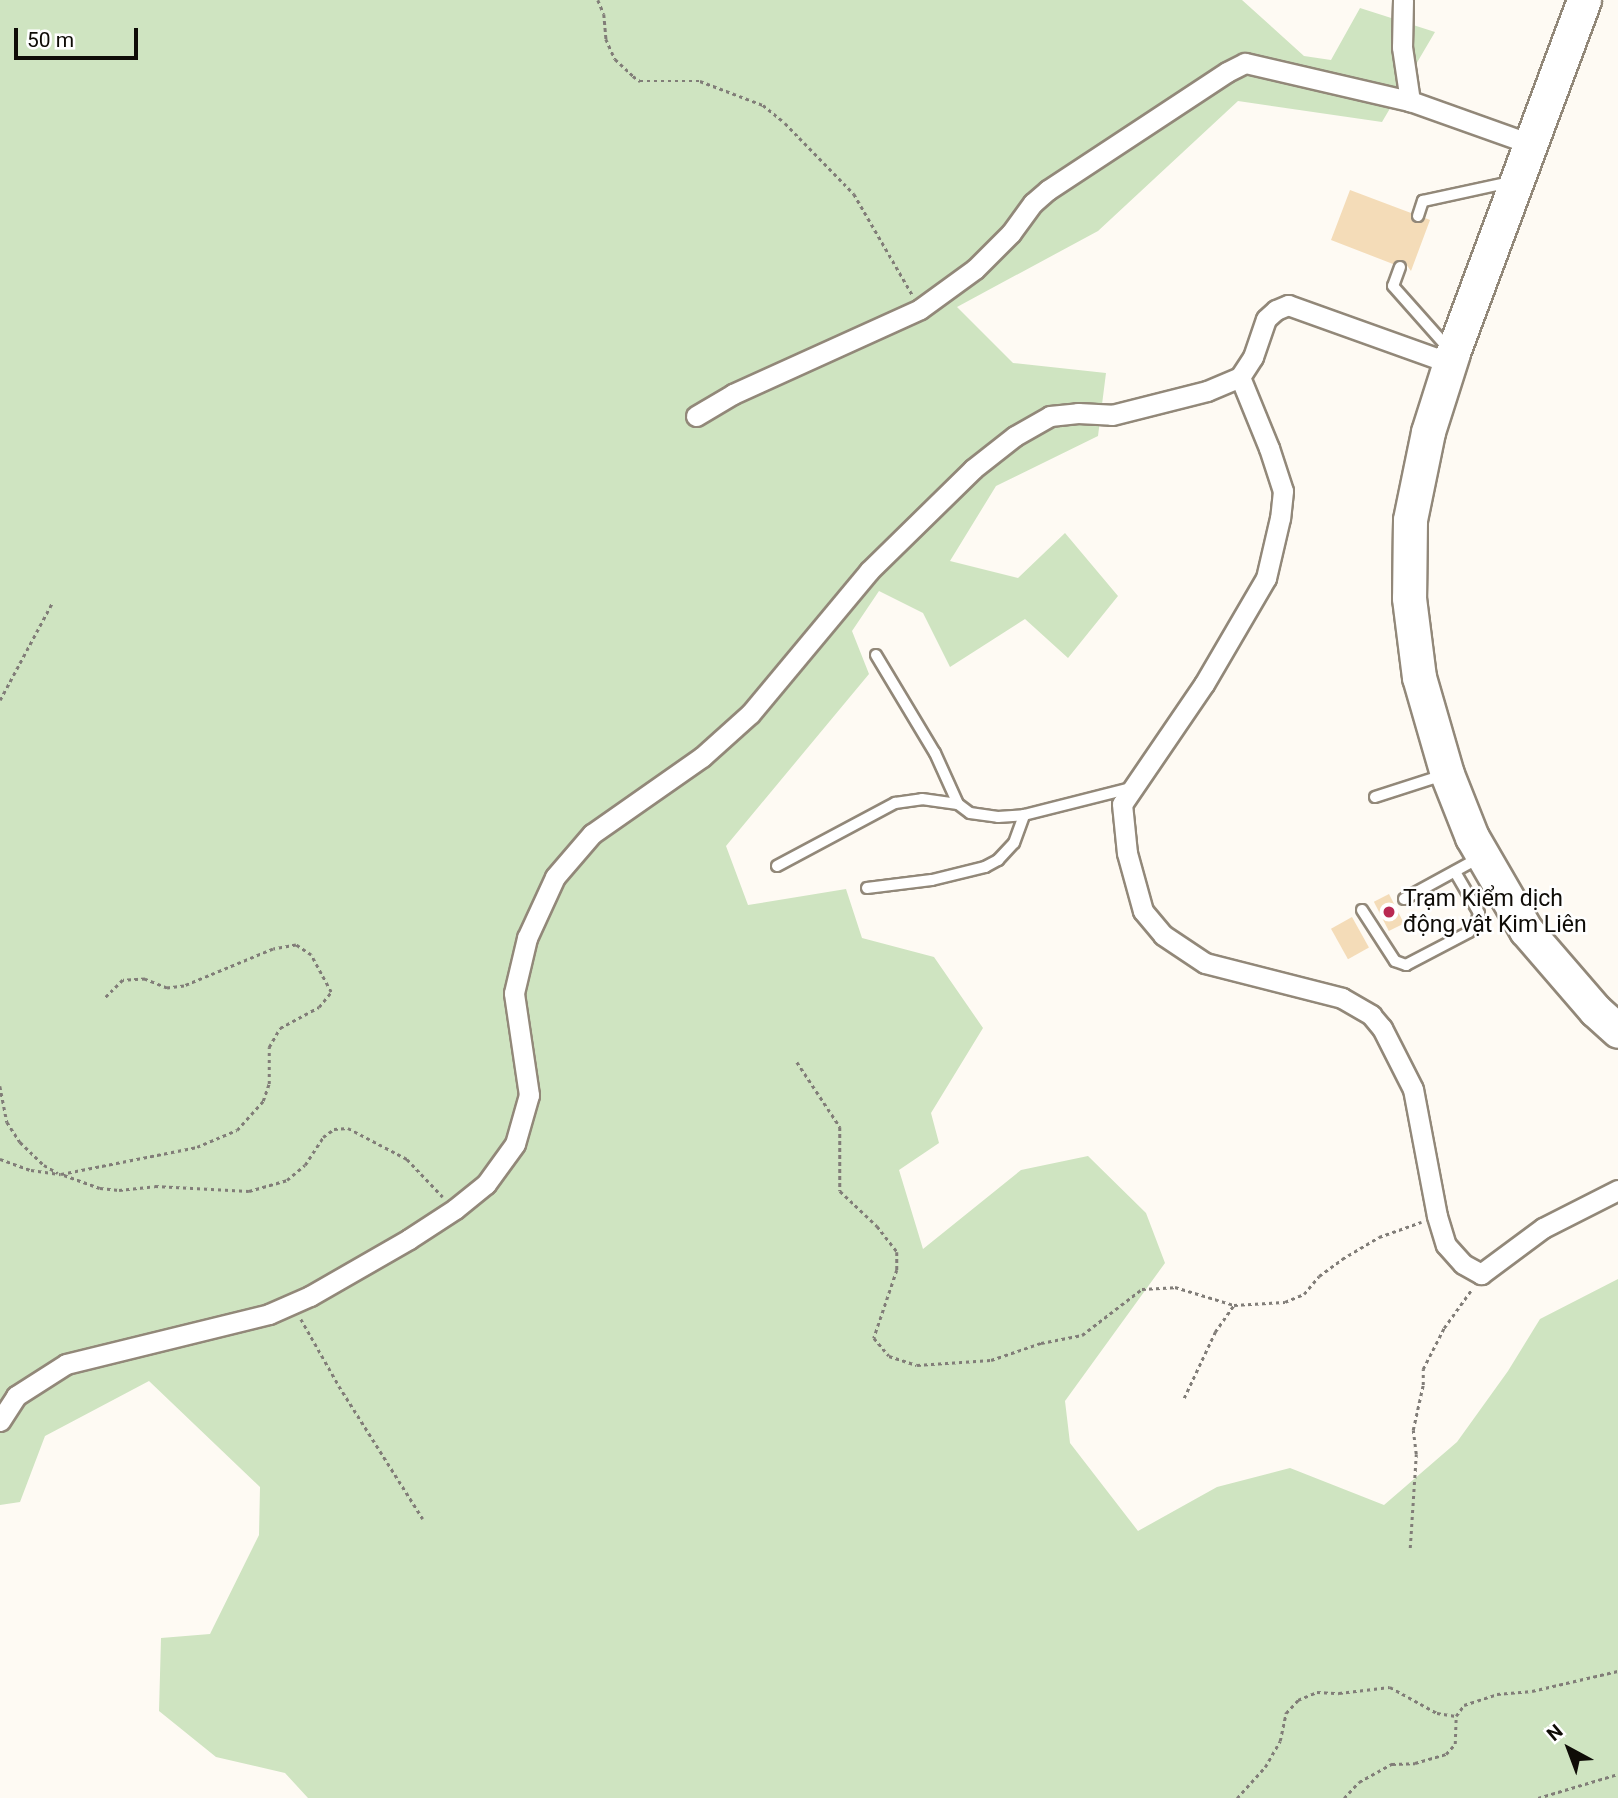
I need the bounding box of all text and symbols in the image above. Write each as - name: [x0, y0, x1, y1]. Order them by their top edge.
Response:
- scale bar: [18, 14, 142, 58]
- text: 50 m: [27, 28, 74, 52]
- place label: Trạm Kiểm dịch động vật Kim Liên: [1403, 885, 1587, 939]
- marker: Trạm Kiểm dịch động vật Kim Liên: [1381, 904, 1397, 920]
- north arrow: [1534, 1714, 1604, 1784]
- text: N: [1542, 1720, 1567, 1746]

